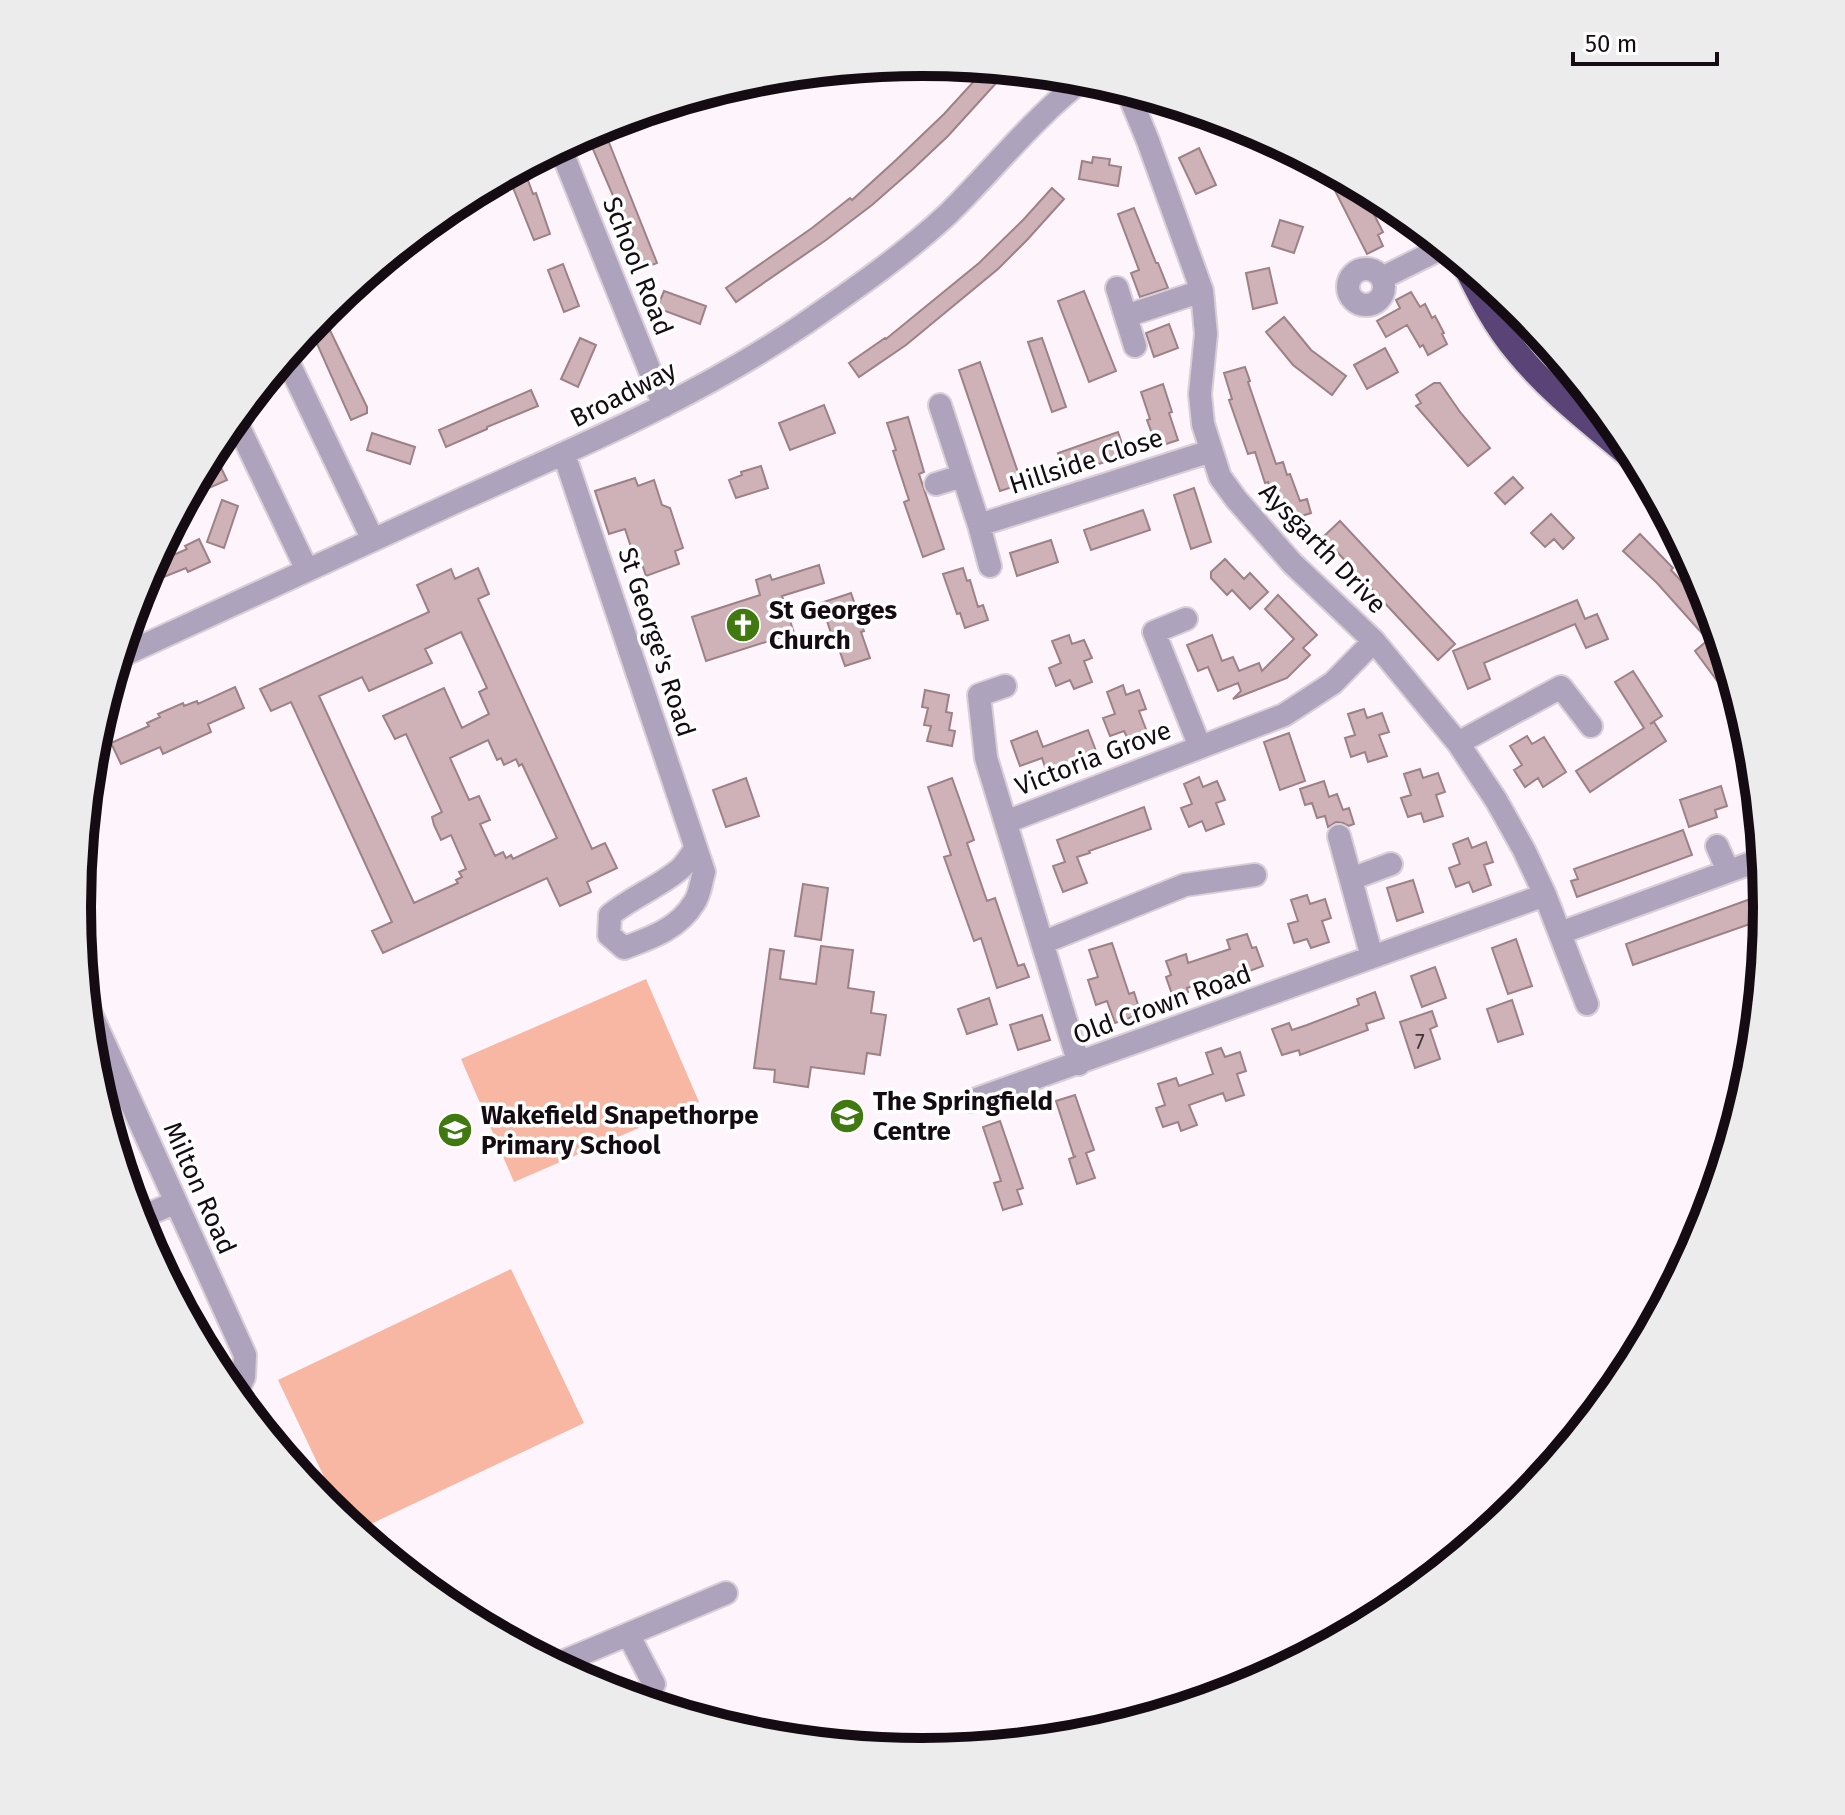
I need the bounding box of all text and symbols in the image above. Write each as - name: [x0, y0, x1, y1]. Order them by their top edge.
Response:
- scale bar: [1573, 16, 1717, 66]
- text: 50 m: [1585, 30, 1637, 58]
- street label: School Road: [596, 192, 679, 340]
- street label: Broadway: [565, 355, 681, 434]
- street label: Hillside Close: [1005, 422, 1167, 501]
- street label: Aysgarth Drive: [1253, 477, 1393, 620]
- street label: St George's Road: [611, 544, 702, 741]
- place label: St Georges Church: [769, 595, 898, 656]
- church icon: St Georges Church: [724, 606, 762, 644]
- street label: Victoria Grove: [1011, 715, 1175, 802]
- street label: Old Crown Road: [1069, 958, 1255, 1051]
- house number: 7: [1415, 1028, 1425, 1055]
- place label: The Springfield Centre: [873, 1086, 1053, 1147]
- school or university icon: The Springfield Centre: [828, 1097, 866, 1135]
- place label: Wakefield Snapethorpe Primary School: [481, 1100, 759, 1161]
- school or university icon: Wakefield Snapethorpe Primary School: [436, 1111, 474, 1149]
- street label: Milton Road: [157, 1117, 242, 1259]

